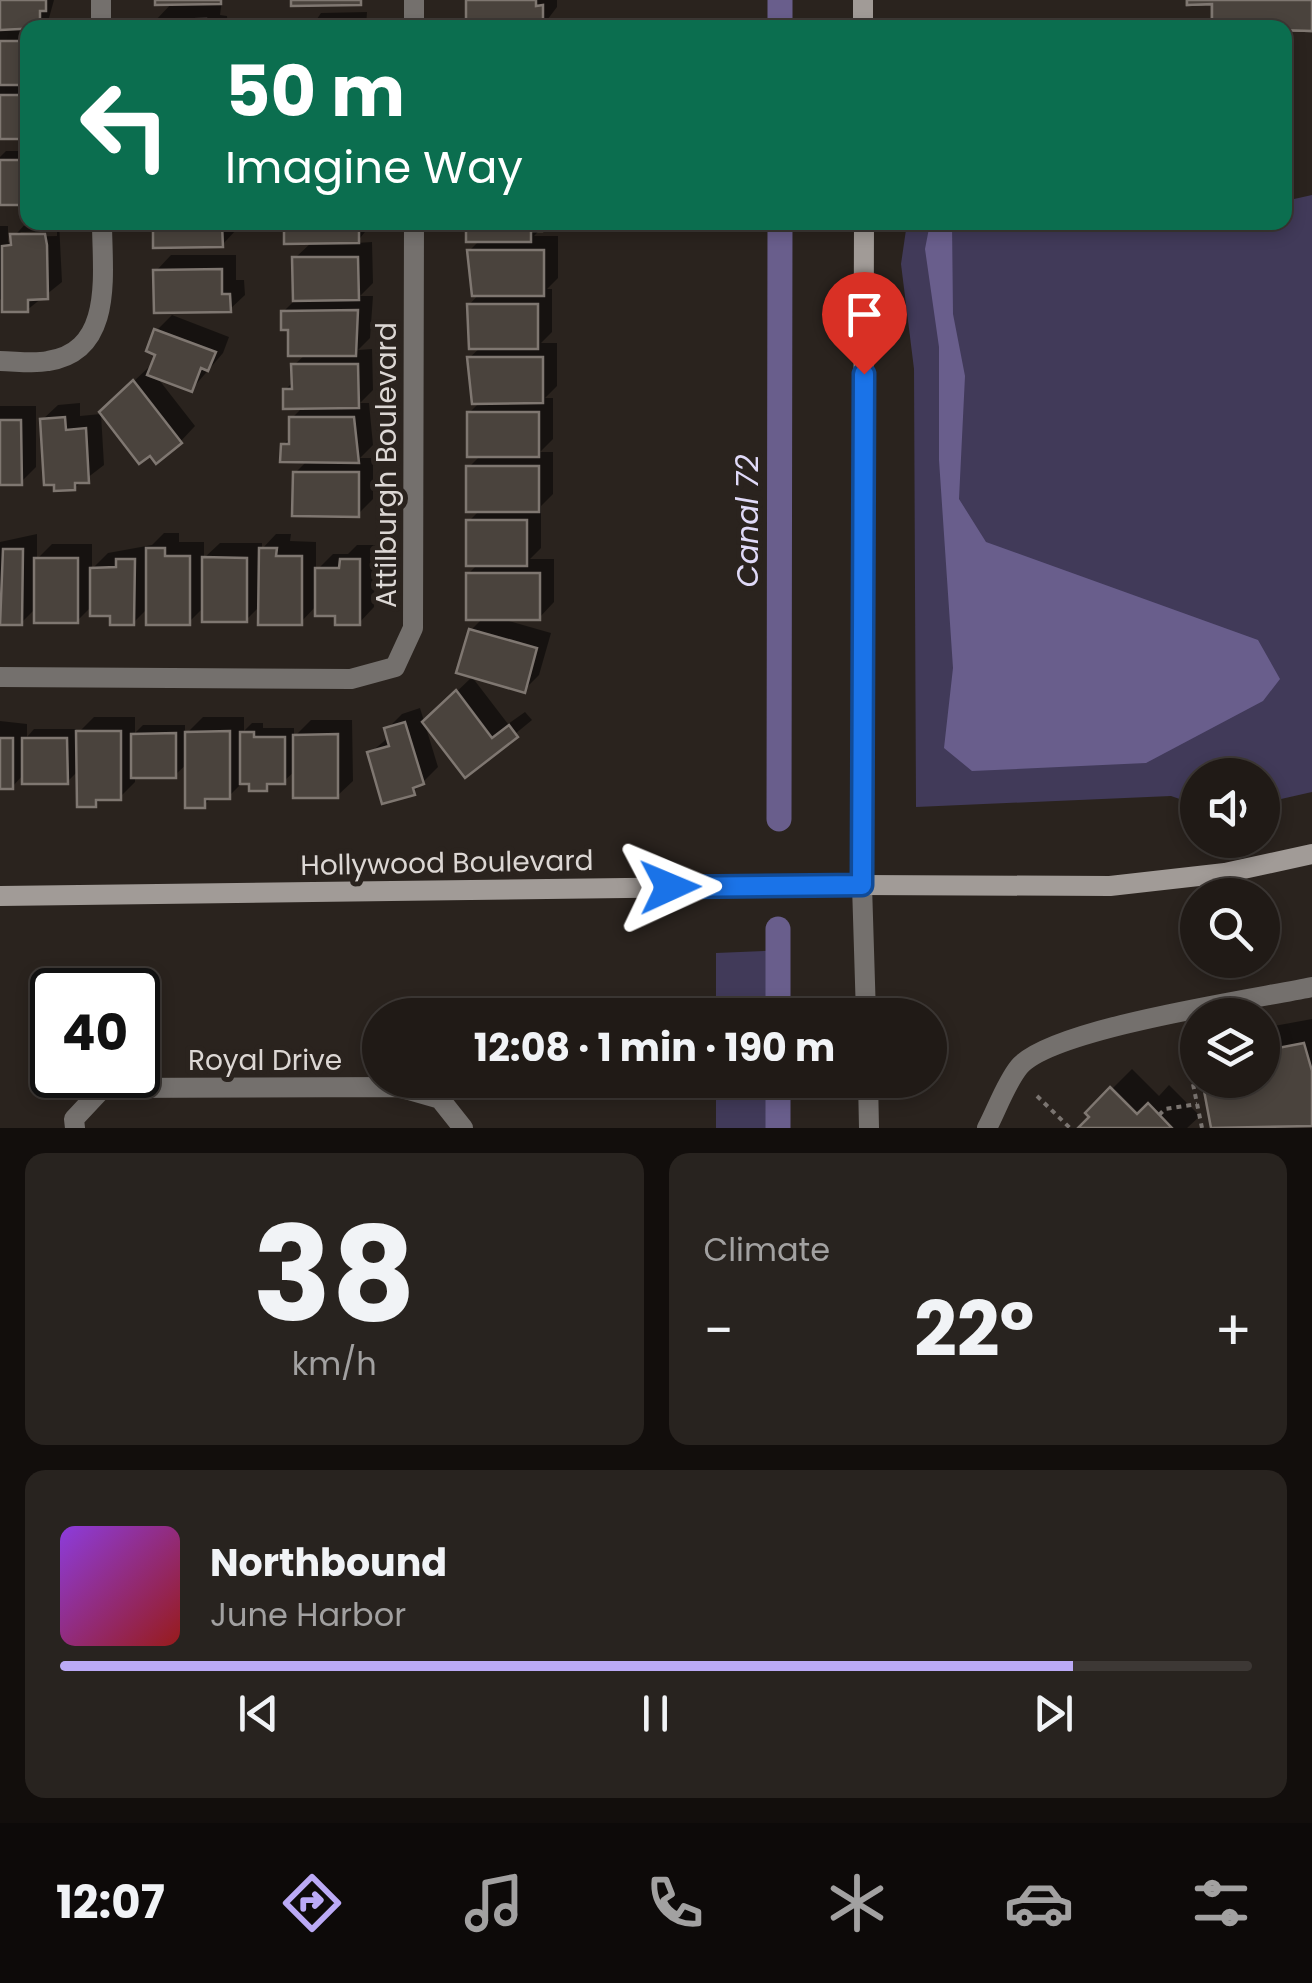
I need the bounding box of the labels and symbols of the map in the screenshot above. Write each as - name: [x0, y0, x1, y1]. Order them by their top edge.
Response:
- pin: [822, 272, 907, 375]
- street label: Attilburgh Boulevard: [367, 322, 406, 608]
- water label: Canal 72: [726, 455, 769, 587]
- position arrow: [618, 835, 722, 939]
- street label: Hollywood Boulevard: [300, 841, 594, 885]
- speed limit sign: 40: [30, 968, 160, 1098]
- street label: Royal Drive: [188, 1041, 342, 1080]

